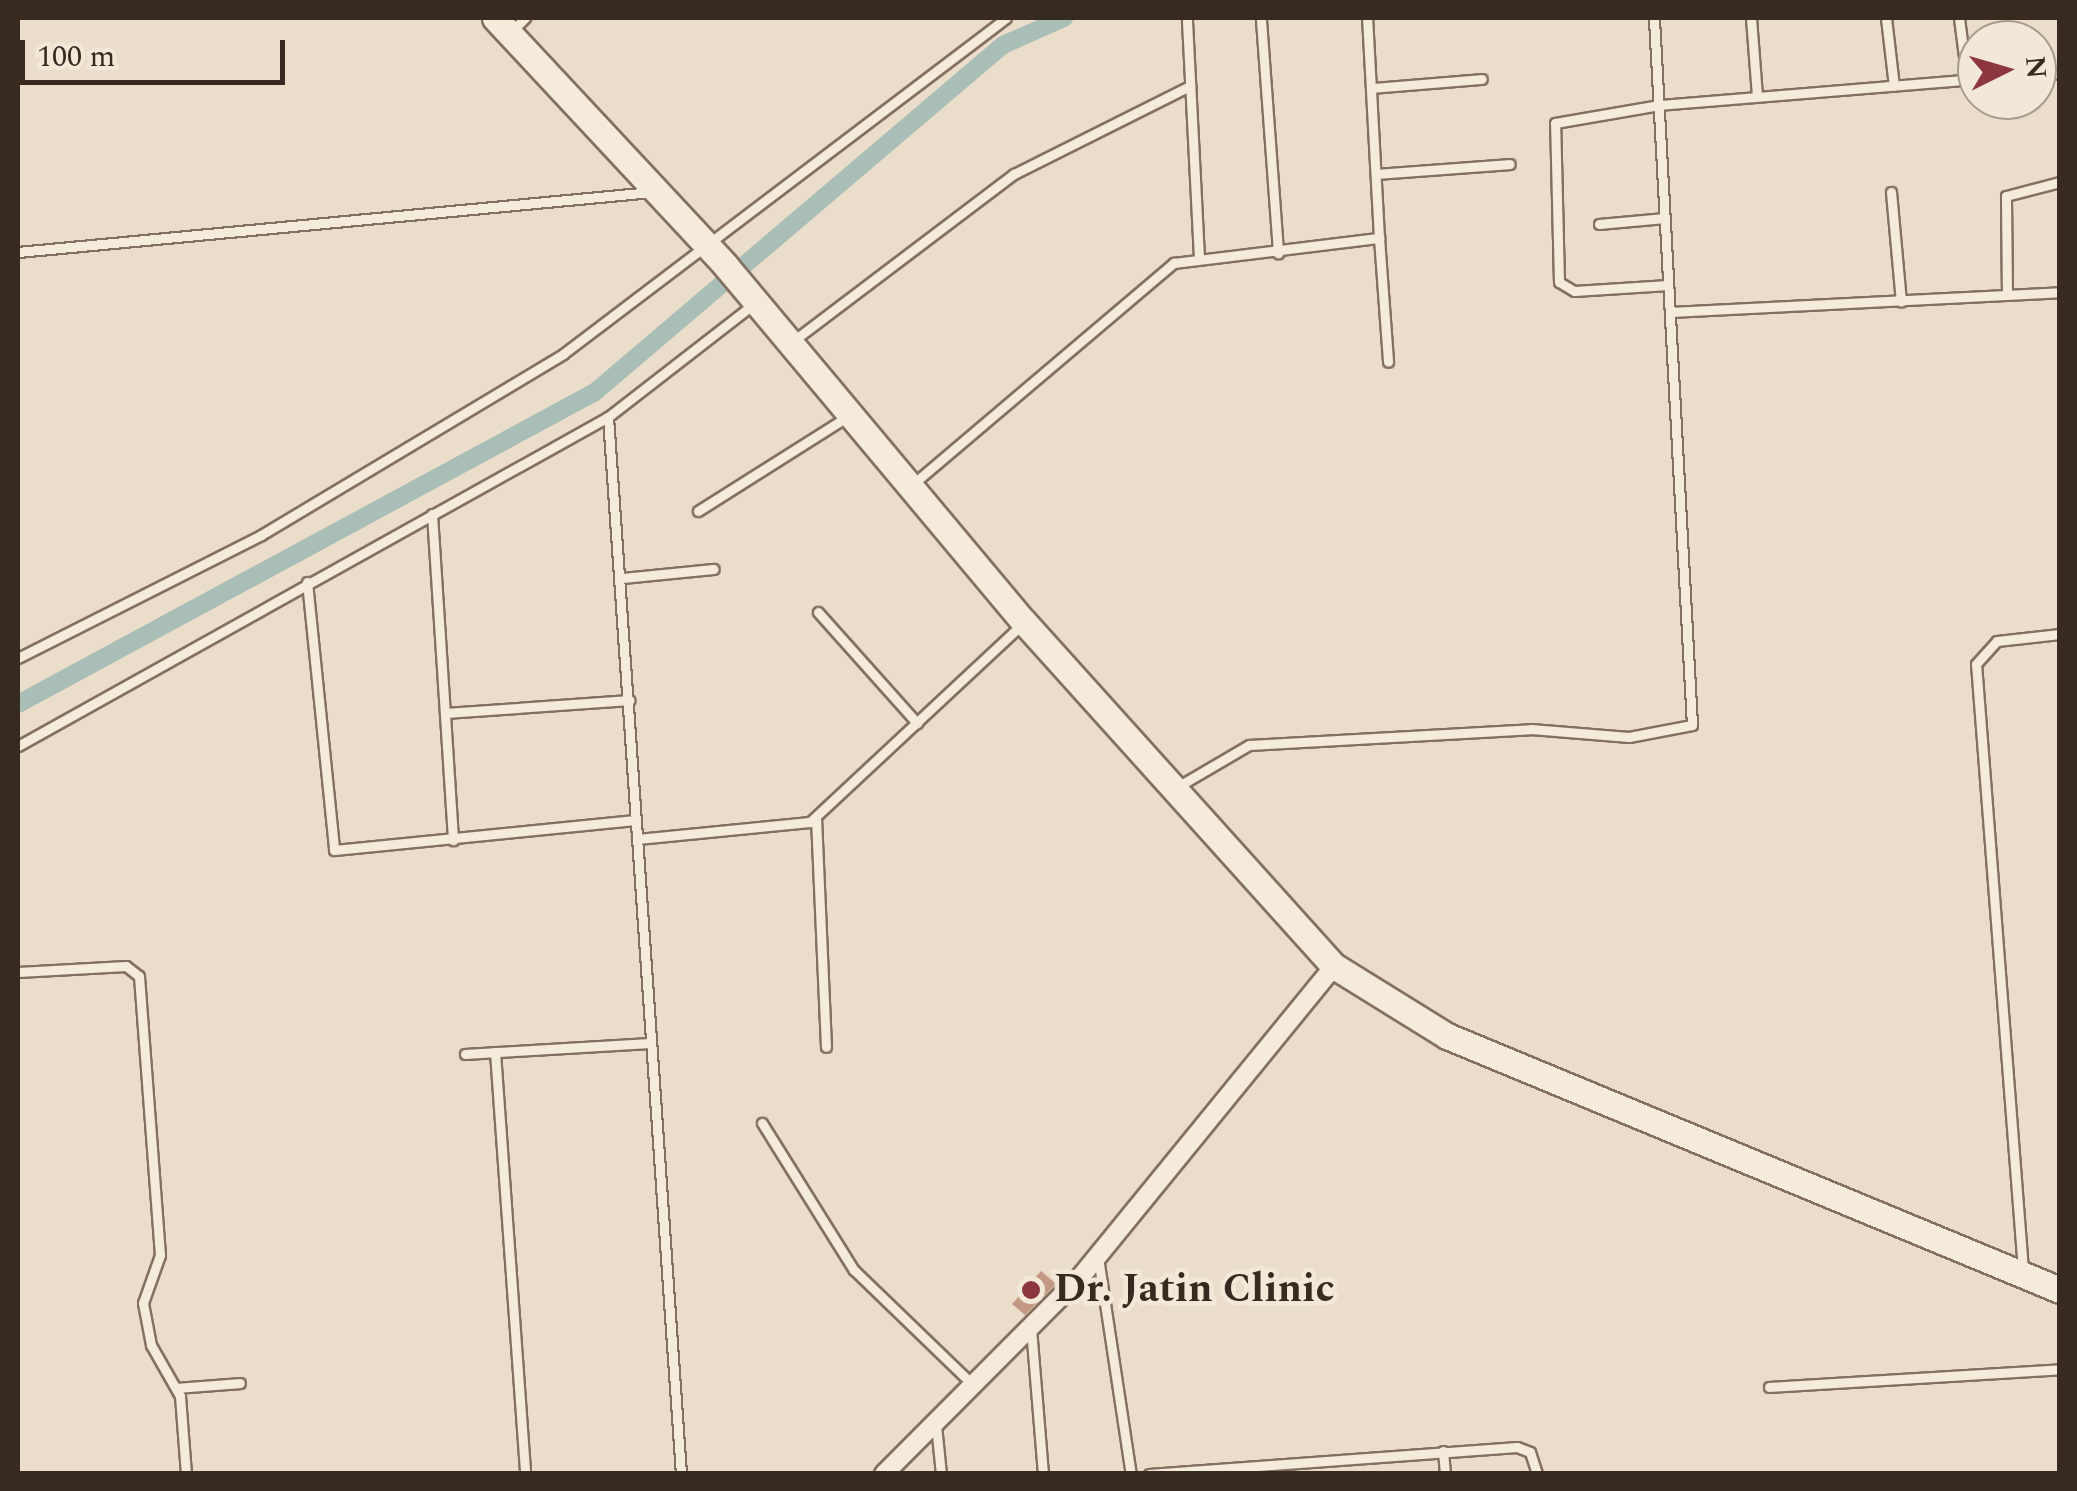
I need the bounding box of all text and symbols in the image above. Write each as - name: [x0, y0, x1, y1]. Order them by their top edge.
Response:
- scale bar: [25, 20, 290, 82]
- north arrow: [1957, 20, 2057, 120]
- text: 100 m: [37, 34, 115, 80]
- text: N: [2013, 54, 2058, 81]
- place label: Dr. Jatin Clinic: [1054, 1266, 1335, 1314]
- marker: Dr. Jatin Clinic: [1018, 1277, 1044, 1303]

